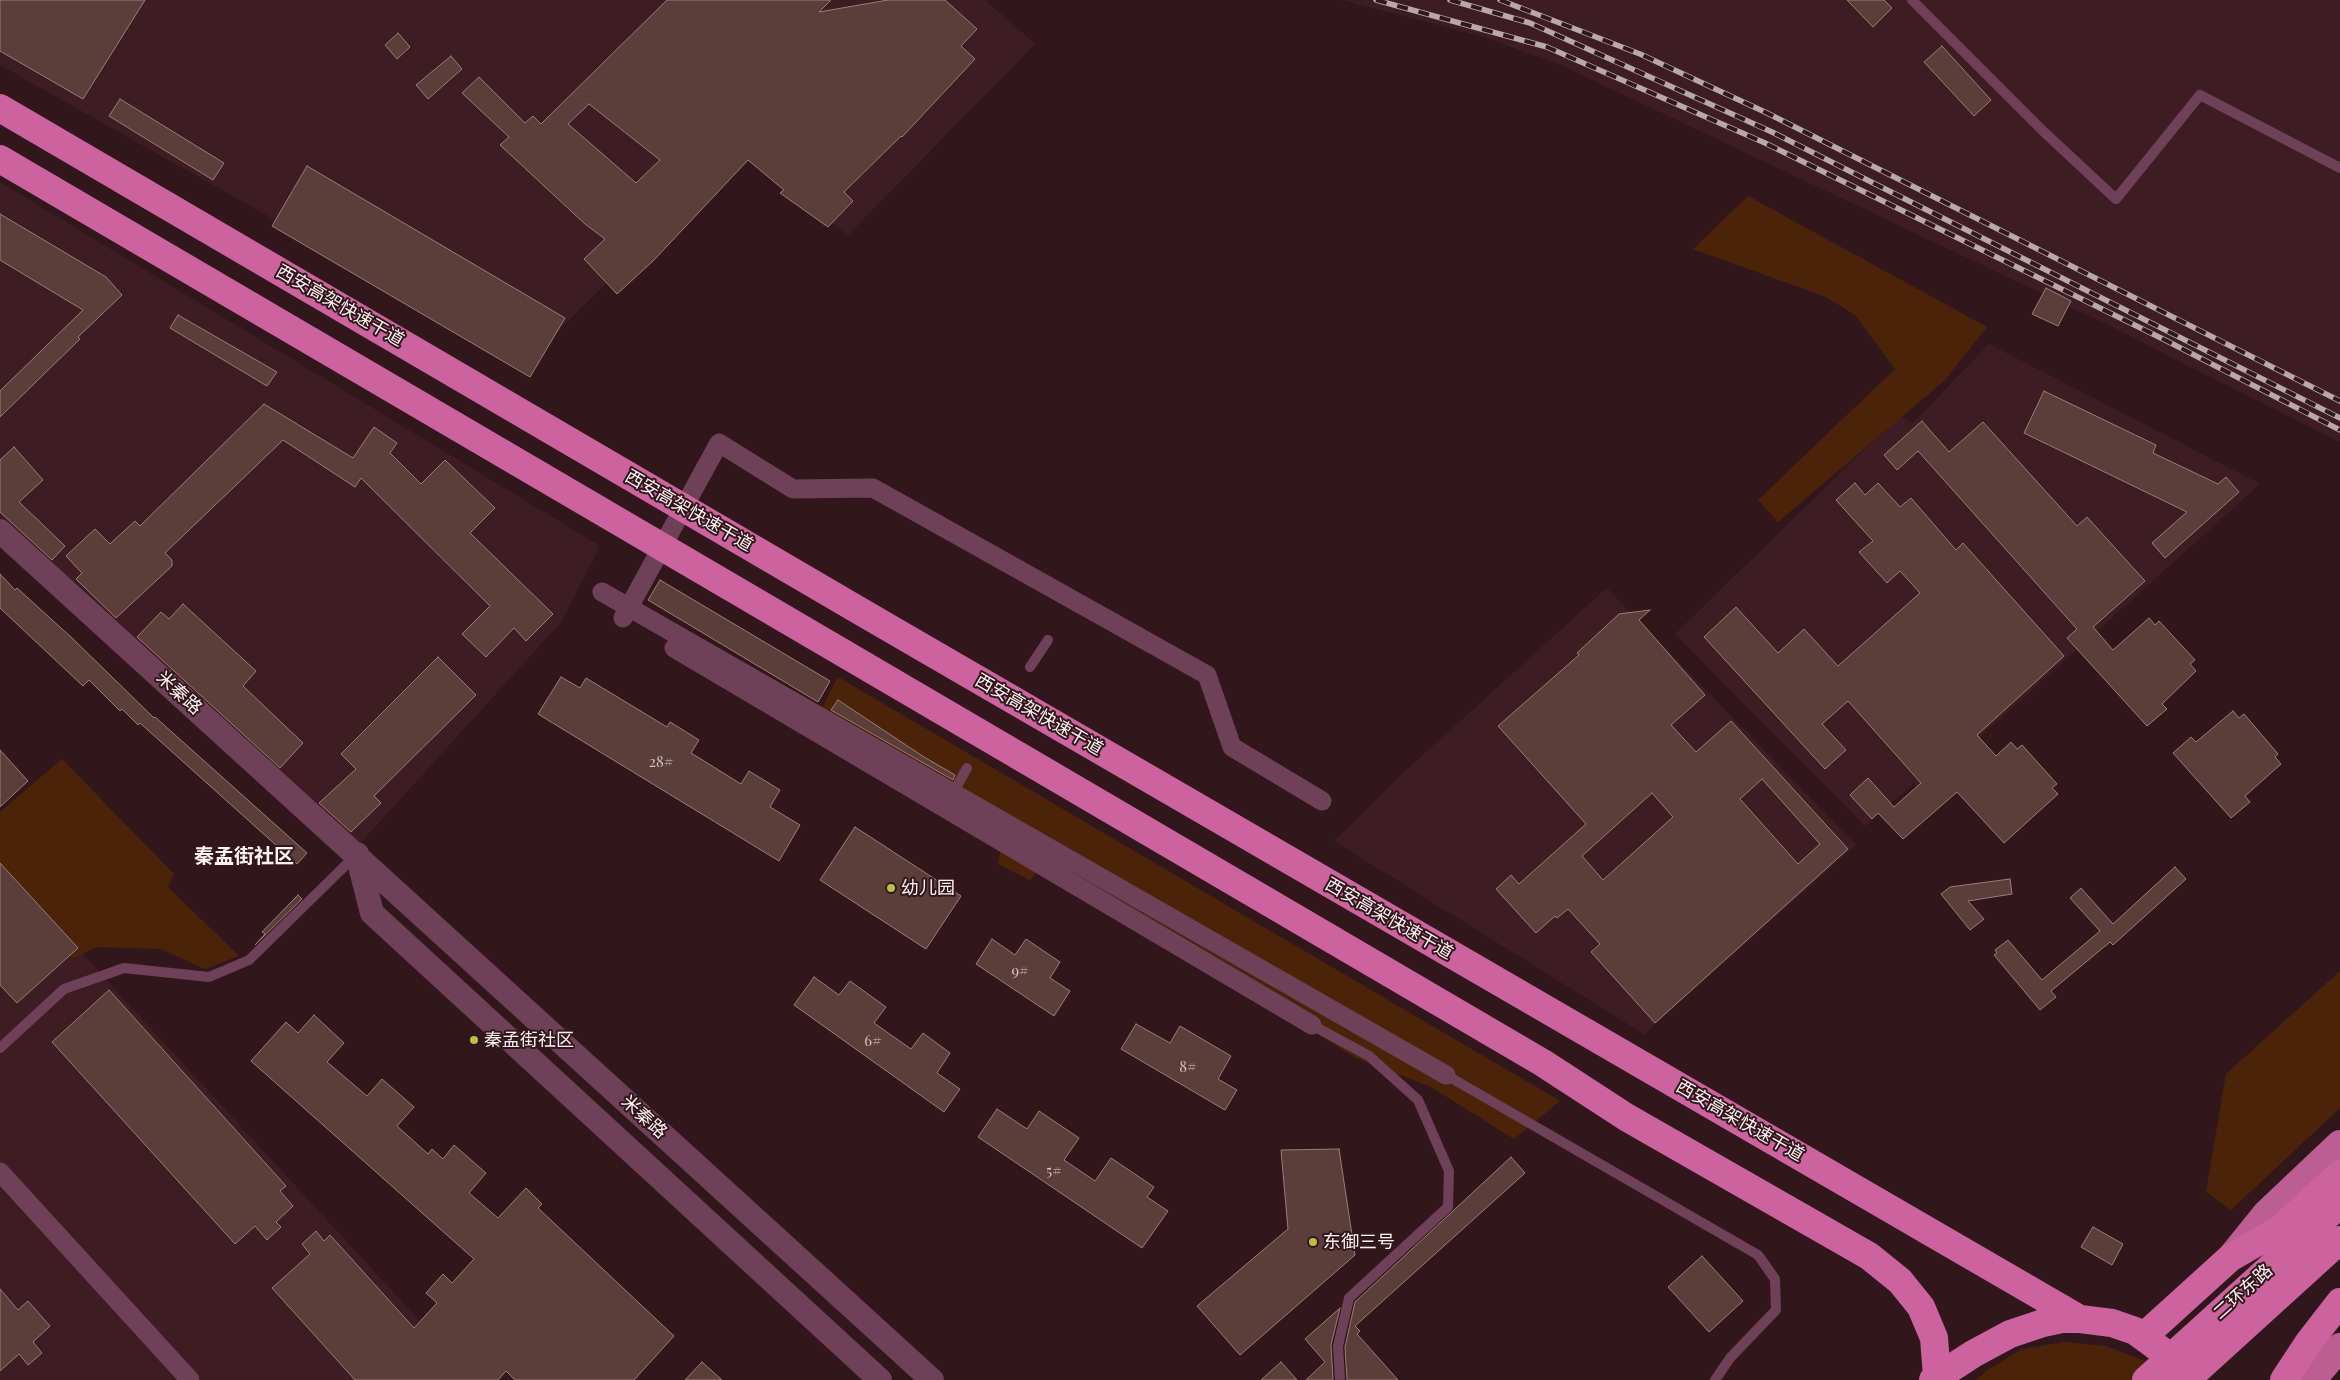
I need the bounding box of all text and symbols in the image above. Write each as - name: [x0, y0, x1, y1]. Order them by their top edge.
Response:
- street label: 西安高架快速干道: [272, 261, 408, 351]
- street label: 西安高架快速干道: [621, 466, 757, 556]
- street label: 米秦路: [152, 667, 206, 719]
- street label: 西安高架快速干道: [971, 670, 1107, 760]
- house number: 28#: [649, 753, 673, 771]
- district label: 秦孟街社区: [194, 845, 294, 869]
- street label: 西安高架快速干道: [1321, 874, 1457, 964]
- place label: 幼儿园: [901, 877, 955, 899]
- marker: 幼儿园: [885, 882, 897, 894]
- house number: 9#: [1011, 962, 1029, 980]
- place label: 秦孟街社区: [484, 1029, 574, 1051]
- house number: 6#: [864, 1032, 882, 1050]
- marker: 秦孟街社区: [468, 1034, 480, 1046]
- house number: 8#: [1179, 1058, 1197, 1076]
- street label: 西安高架快速干道: [1672, 1076, 1808, 1166]
- street label: 米秦路: [617, 1091, 671, 1143]
- house number: 5#: [1046, 1162, 1062, 1180]
- place label: 东御三号: [1323, 1231, 1395, 1253]
- marker: 东御三号: [1307, 1236, 1319, 1248]
- street label: 二环东路: [2209, 1260, 2277, 1324]

